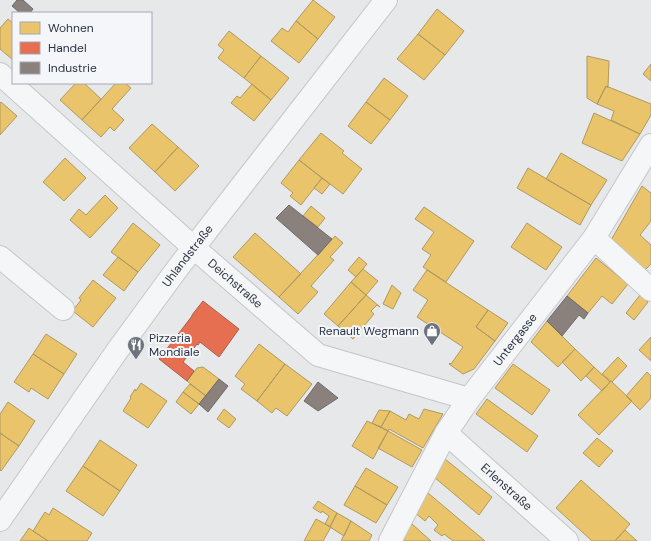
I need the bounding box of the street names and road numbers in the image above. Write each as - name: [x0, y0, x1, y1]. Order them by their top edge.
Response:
- street label: Uhlandstraße: [158, 221, 217, 290]
- street label: Deichstraße: [204, 255, 266, 312]
- street label: Untergasse: [490, 310, 541, 369]
- street label: Erlenstraße: [477, 460, 536, 514]

